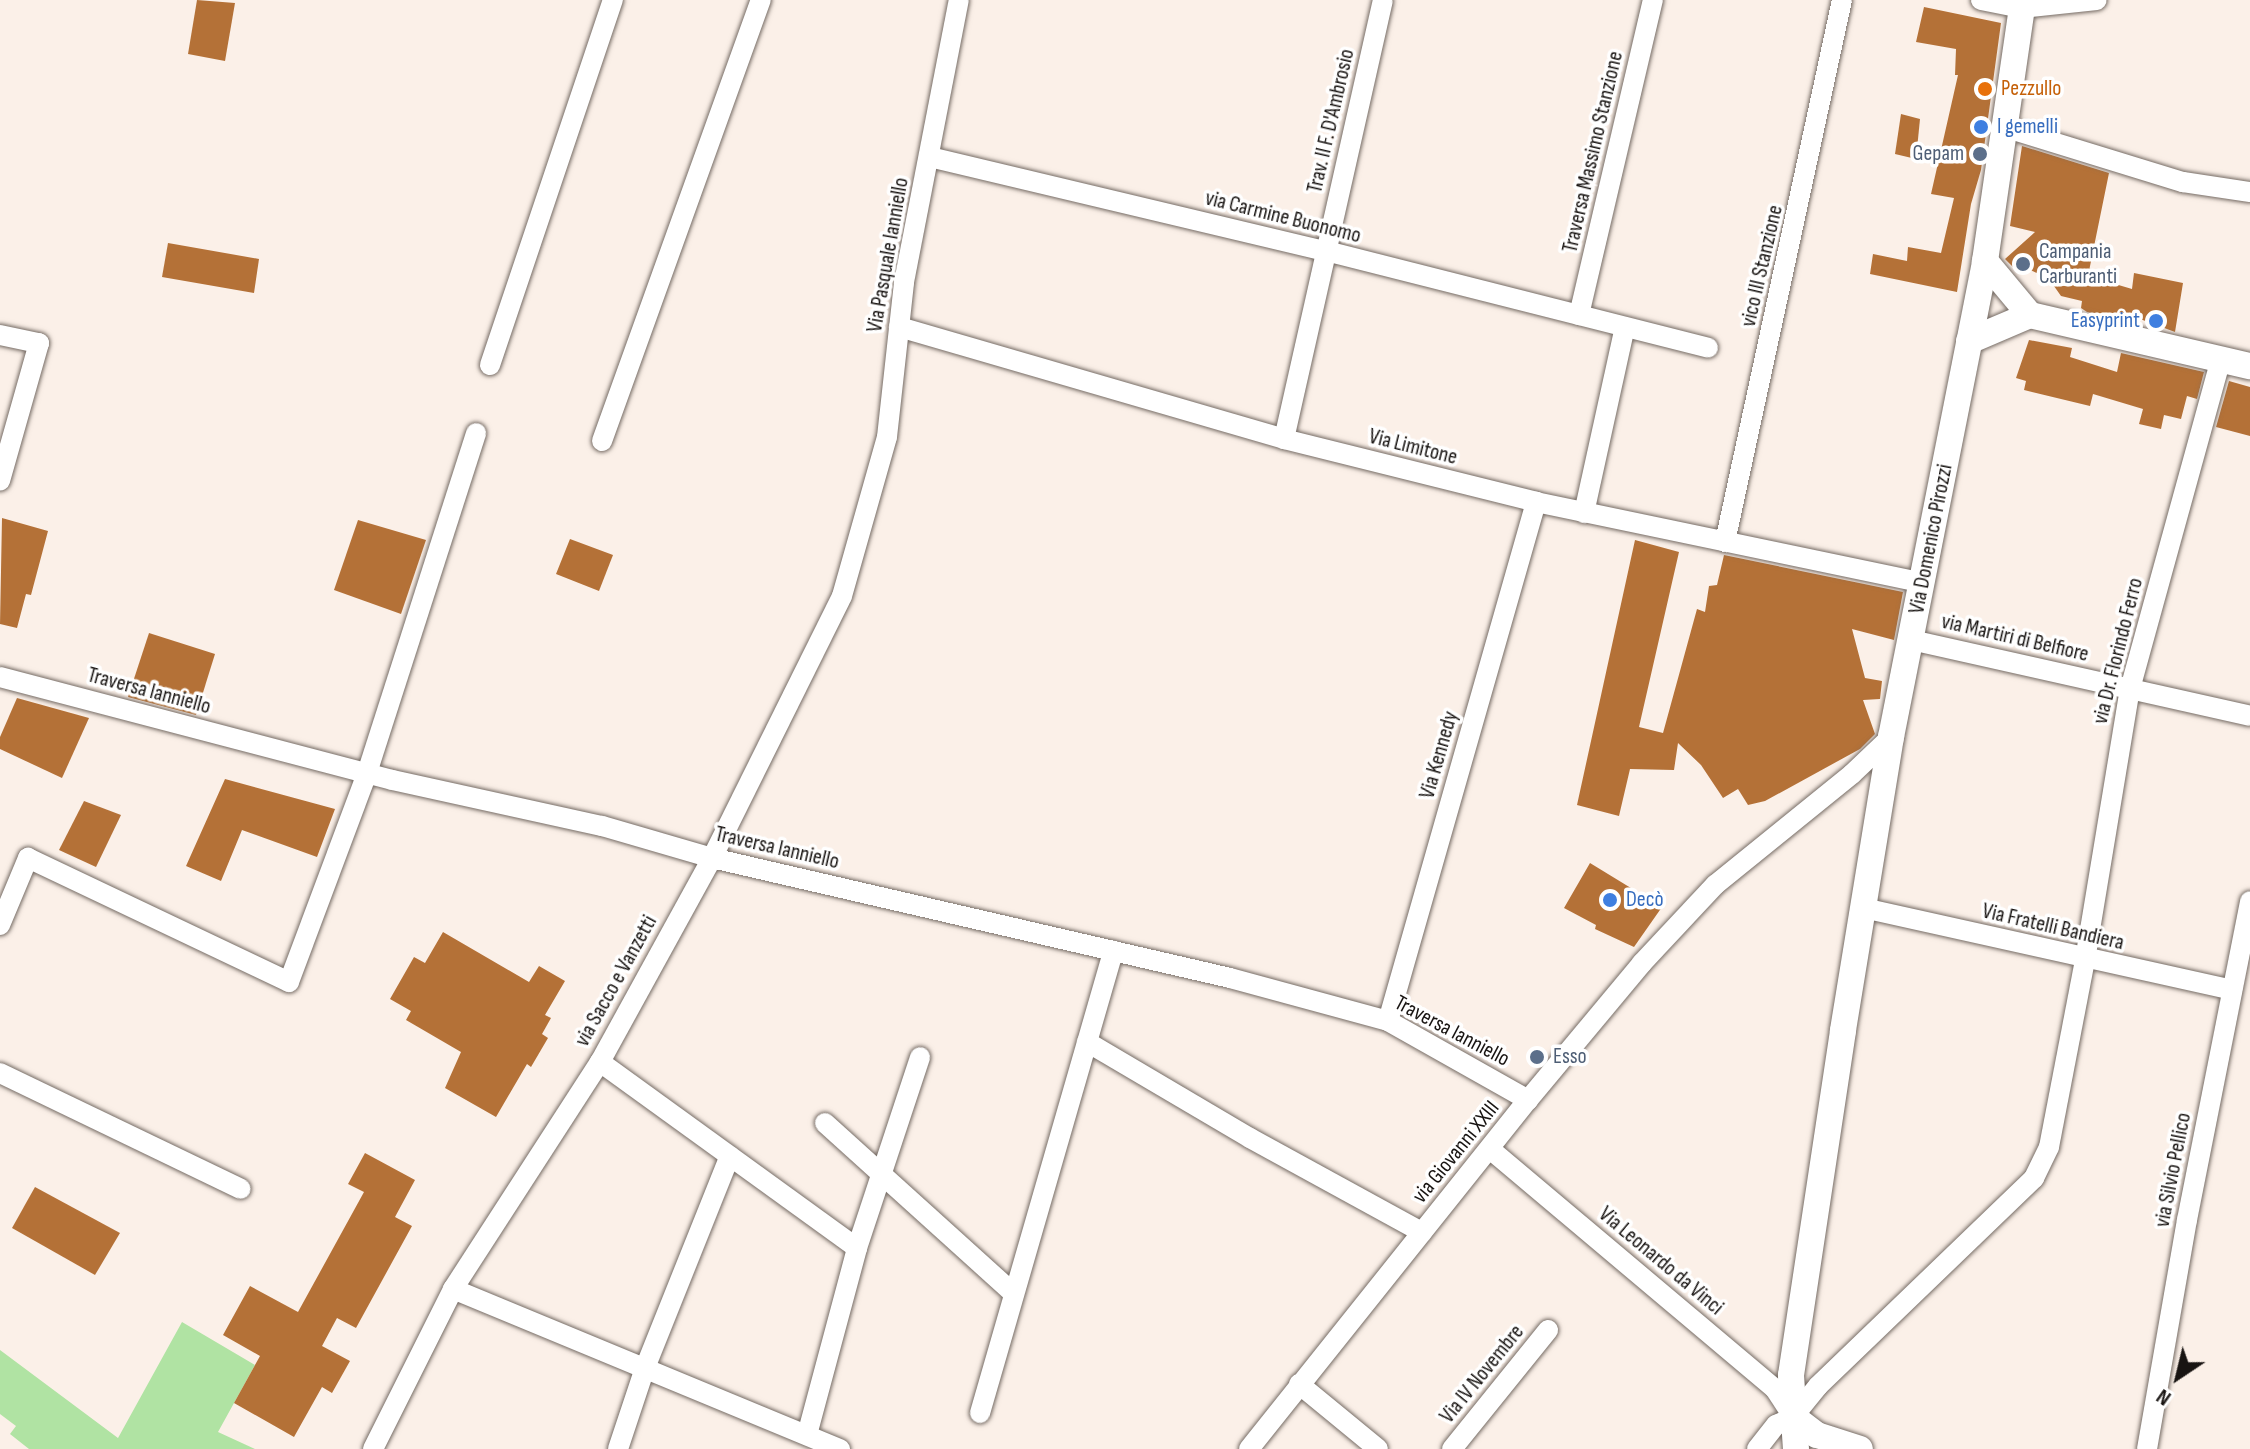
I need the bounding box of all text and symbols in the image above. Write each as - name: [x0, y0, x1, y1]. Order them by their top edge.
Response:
- street label: Trav. II F. D'Ambrosio: [1302, 46, 1360, 196]
- street label: Traversa Massimo Stanzione: [1557, 49, 1629, 255]
- place label: Pezzullo: [2001, 76, 2061, 102]
- marker: Pezzullo: [1976, 80, 1994, 98]
- place label: I gemelli: [1997, 114, 2058, 140]
- marker: I gemelli: [1972, 118, 1990, 136]
- place label: Gepam: [1912, 141, 1964, 167]
- marker: Gepam: [1971, 145, 1989, 163]
- street label: Via Pasquale Ianniello: [861, 176, 915, 334]
- street label: via Carmine Buonomo: [1202, 185, 1364, 249]
- street label: vico III Stanzione: [1735, 203, 1789, 329]
- place label: Campania Carburanti: [2039, 238, 2117, 290]
- marker: Campania Carburanti: [2014, 255, 2032, 273]
- place label: Easyprint: [2071, 308, 2140, 334]
- marker: Easyprint: [2147, 312, 2165, 330]
- street label: Via Limitone: [1366, 423, 1460, 471]
- street label: Via Domenico Pirozzi: [1904, 462, 1958, 616]
- street label: via Dr. Florindo Ferro: [2087, 575, 2149, 727]
- street label: via Martiri di Belfiore: [1939, 608, 2091, 668]
- street label: Traversa Ianniello: [84, 662, 214, 720]
- street label: Via Kennedy: [1414, 708, 1464, 802]
- street label: Traversa Ianniello: [712, 821, 842, 875]
- place label: Decò: [1626, 887, 1664, 913]
- marker: Decò: [1601, 891, 1619, 909]
- street label: Via Fratelli Bandiera: [1980, 898, 2126, 956]
- street label: via Sacco e Vanzetti: [569, 911, 663, 1051]
- street label: Traversa Ianniello: [1390, 990, 1514, 1072]
- place label: Esso: [1553, 1044, 1587, 1070]
- marker: Esso: [1528, 1048, 1546, 1066]
- street label: via Giovanni XXIII: [1407, 1096, 1505, 1208]
- street label: via Silvio Pellico: [2149, 1110, 2197, 1230]
- street label: Via Leonardo da Vinci: [1593, 1201, 1729, 1321]
- street label: Via IV Novembre: [1434, 1319, 1530, 1429]
- north arrow: [2138, 1337, 2218, 1417]
- text: N: [2151, 1383, 2177, 1411]

